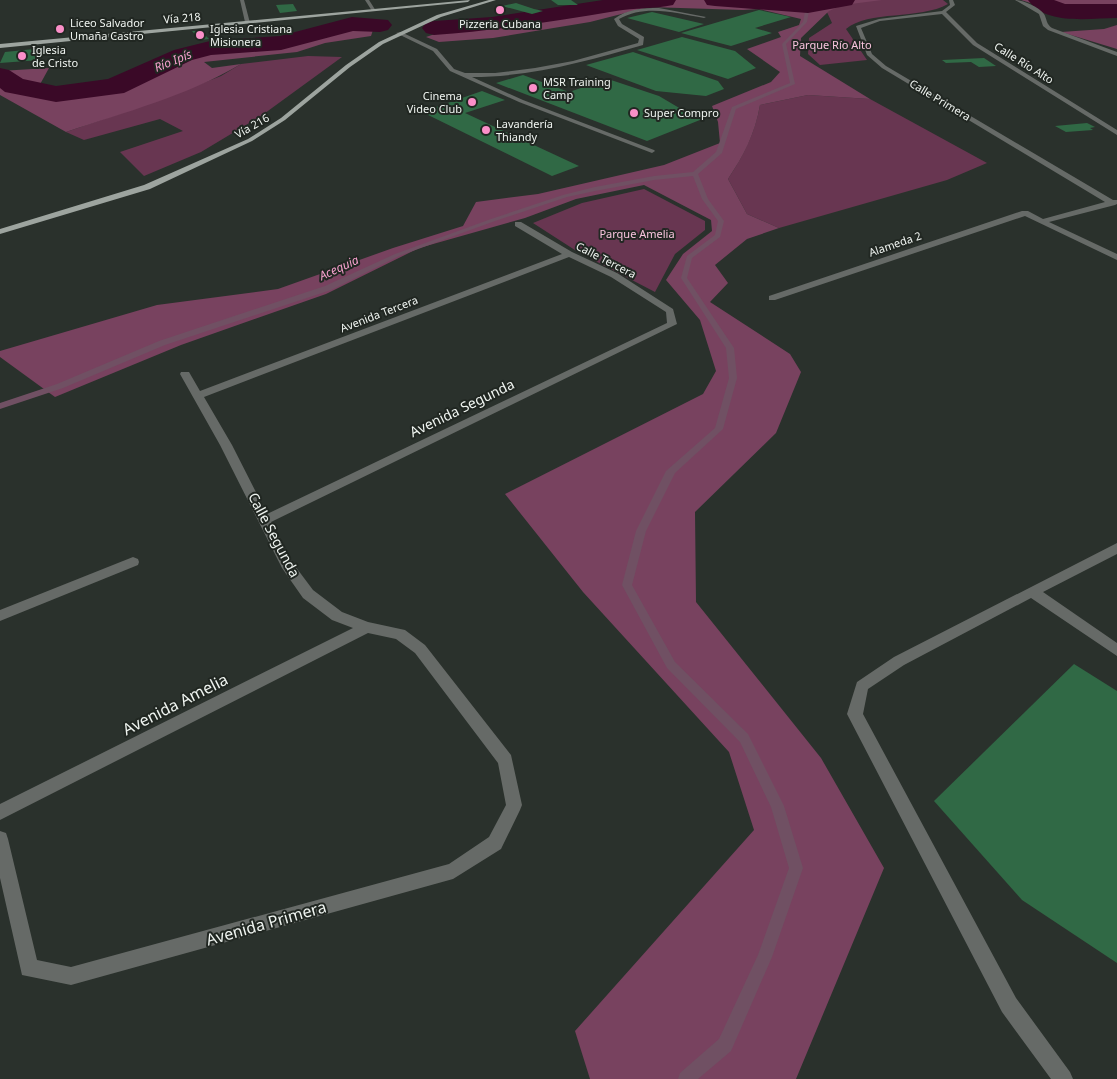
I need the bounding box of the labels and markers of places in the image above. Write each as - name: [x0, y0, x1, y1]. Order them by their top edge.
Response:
- marker: Pizzeria Cubana: [494, 4, 506, 16]
- place label: Liceo Salvador Umaña Castro: [70, 15, 145, 43]
- place label: Pizzeria Cubana: [459, 16, 541, 31]
- place label: Iglesia Cristiana Misionera: [210, 21, 292, 49]
- marker: Liceo Salvador Umaña Castro: [54, 23, 66, 35]
- marker: Iglesia Cristiana Misionera: [194, 29, 206, 41]
- place label: Iglesia de Cristo: [32, 42, 78, 70]
- marker: Iglesia de Cristo: [16, 50, 28, 62]
- place label: MSR Training Camp: [543, 74, 611, 102]
- marker: MSR Training Camp: [527, 82, 539, 94]
- place label: Cinema Video Club: [407, 88, 462, 116]
- marker: Cinema Video Club: [466, 96, 478, 108]
- place label: Super Compro: [644, 105, 719, 120]
- marker: Super Compro: [628, 107, 640, 119]
- place label: Lavandería Thiandy: [496, 116, 553, 144]
- marker: Lavandería Thiandy: [480, 124, 492, 136]

